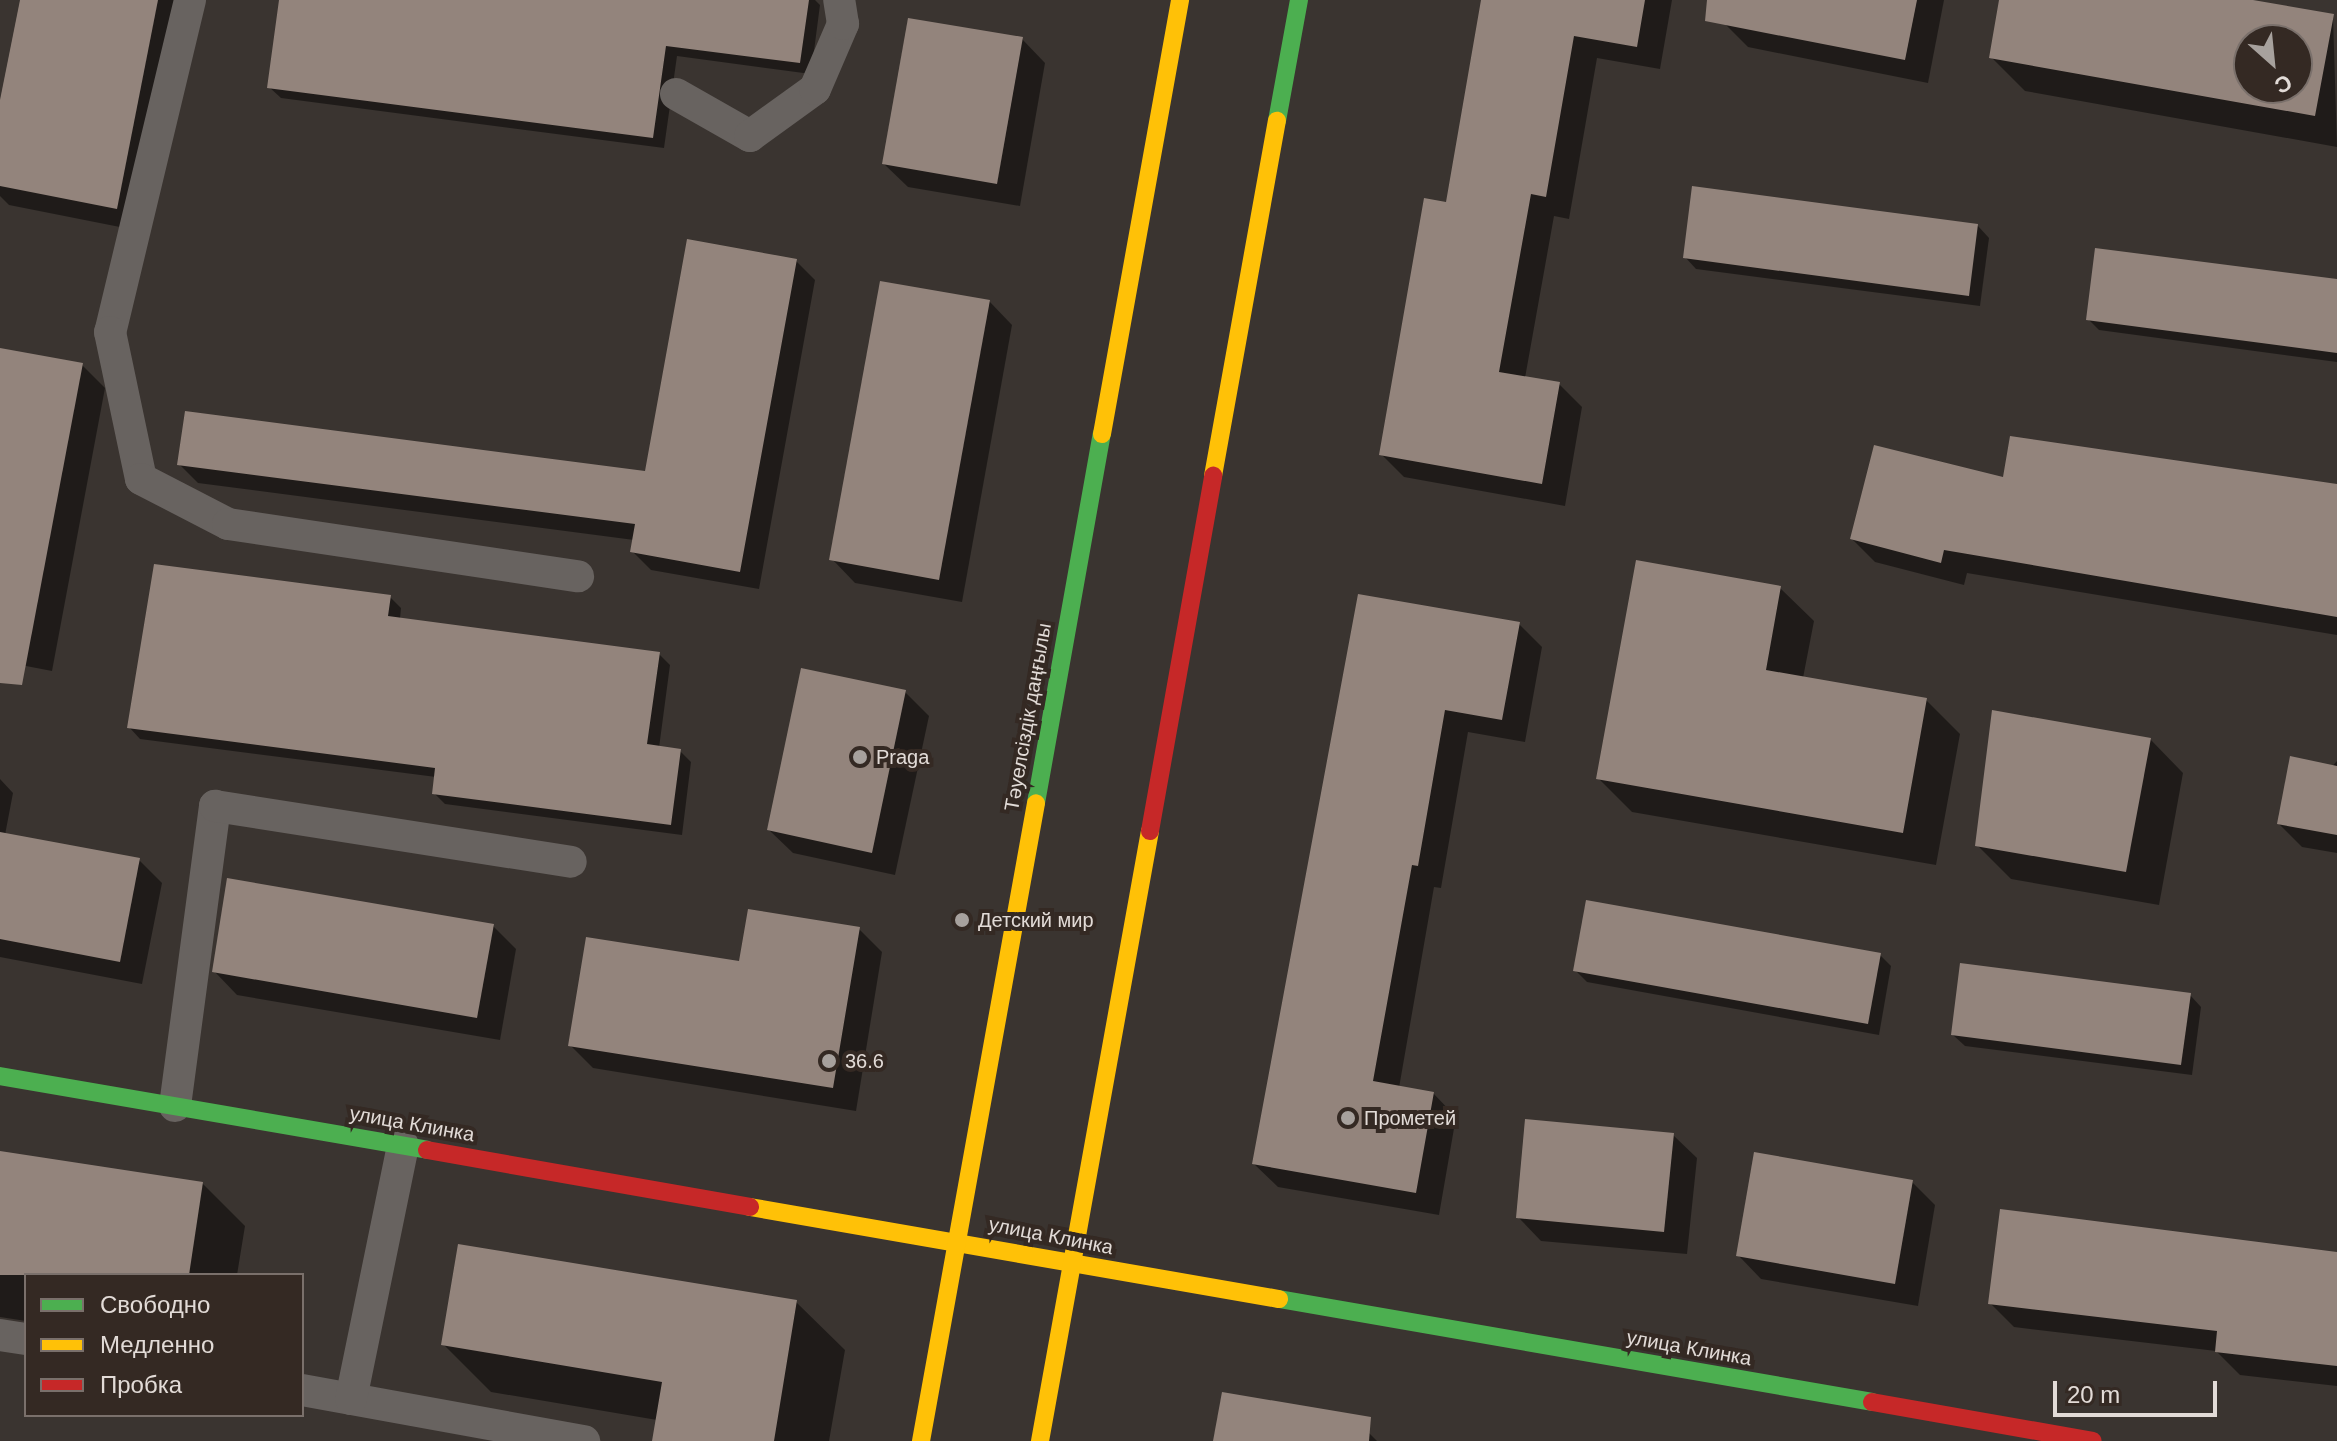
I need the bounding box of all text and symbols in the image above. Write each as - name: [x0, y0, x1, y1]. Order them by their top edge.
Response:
- north arrow: [2233, 24, 2313, 104]
- text: С: [2270, 69, 2296, 99]
- street label: Тәуелсіздік даңғылы: [1000, 621, 1056, 813]
- place label: Praga: [876, 745, 929, 769]
- marker: Praga: [851, 748, 869, 766]
- place label: Детский мир: [978, 908, 1094, 932]
- marker: Детский мир: [953, 911, 971, 929]
- place label: 36.6: [845, 1049, 884, 1073]
- marker: 36.6: [820, 1052, 838, 1070]
- street label: улица Клинка: [348, 1101, 476, 1147]
- place label: Прометей: [1364, 1106, 1456, 1130]
- marker: Прометей: [1339, 1109, 1357, 1127]
- street label: улица Клинка: [987, 1212, 1115, 1260]
- legend: [24, 1273, 304, 1417]
- text: Свободно: [100, 1291, 210, 1318]
- street label: улица Клинка: [1625, 1325, 1753, 1371]
- text: Медленно: [100, 1331, 214, 1358]
- scale bar: [2057, 1365, 2221, 1415]
- text: Пробка: [100, 1371, 182, 1398]
- text: 20 m: [2067, 1381, 2120, 1408]

